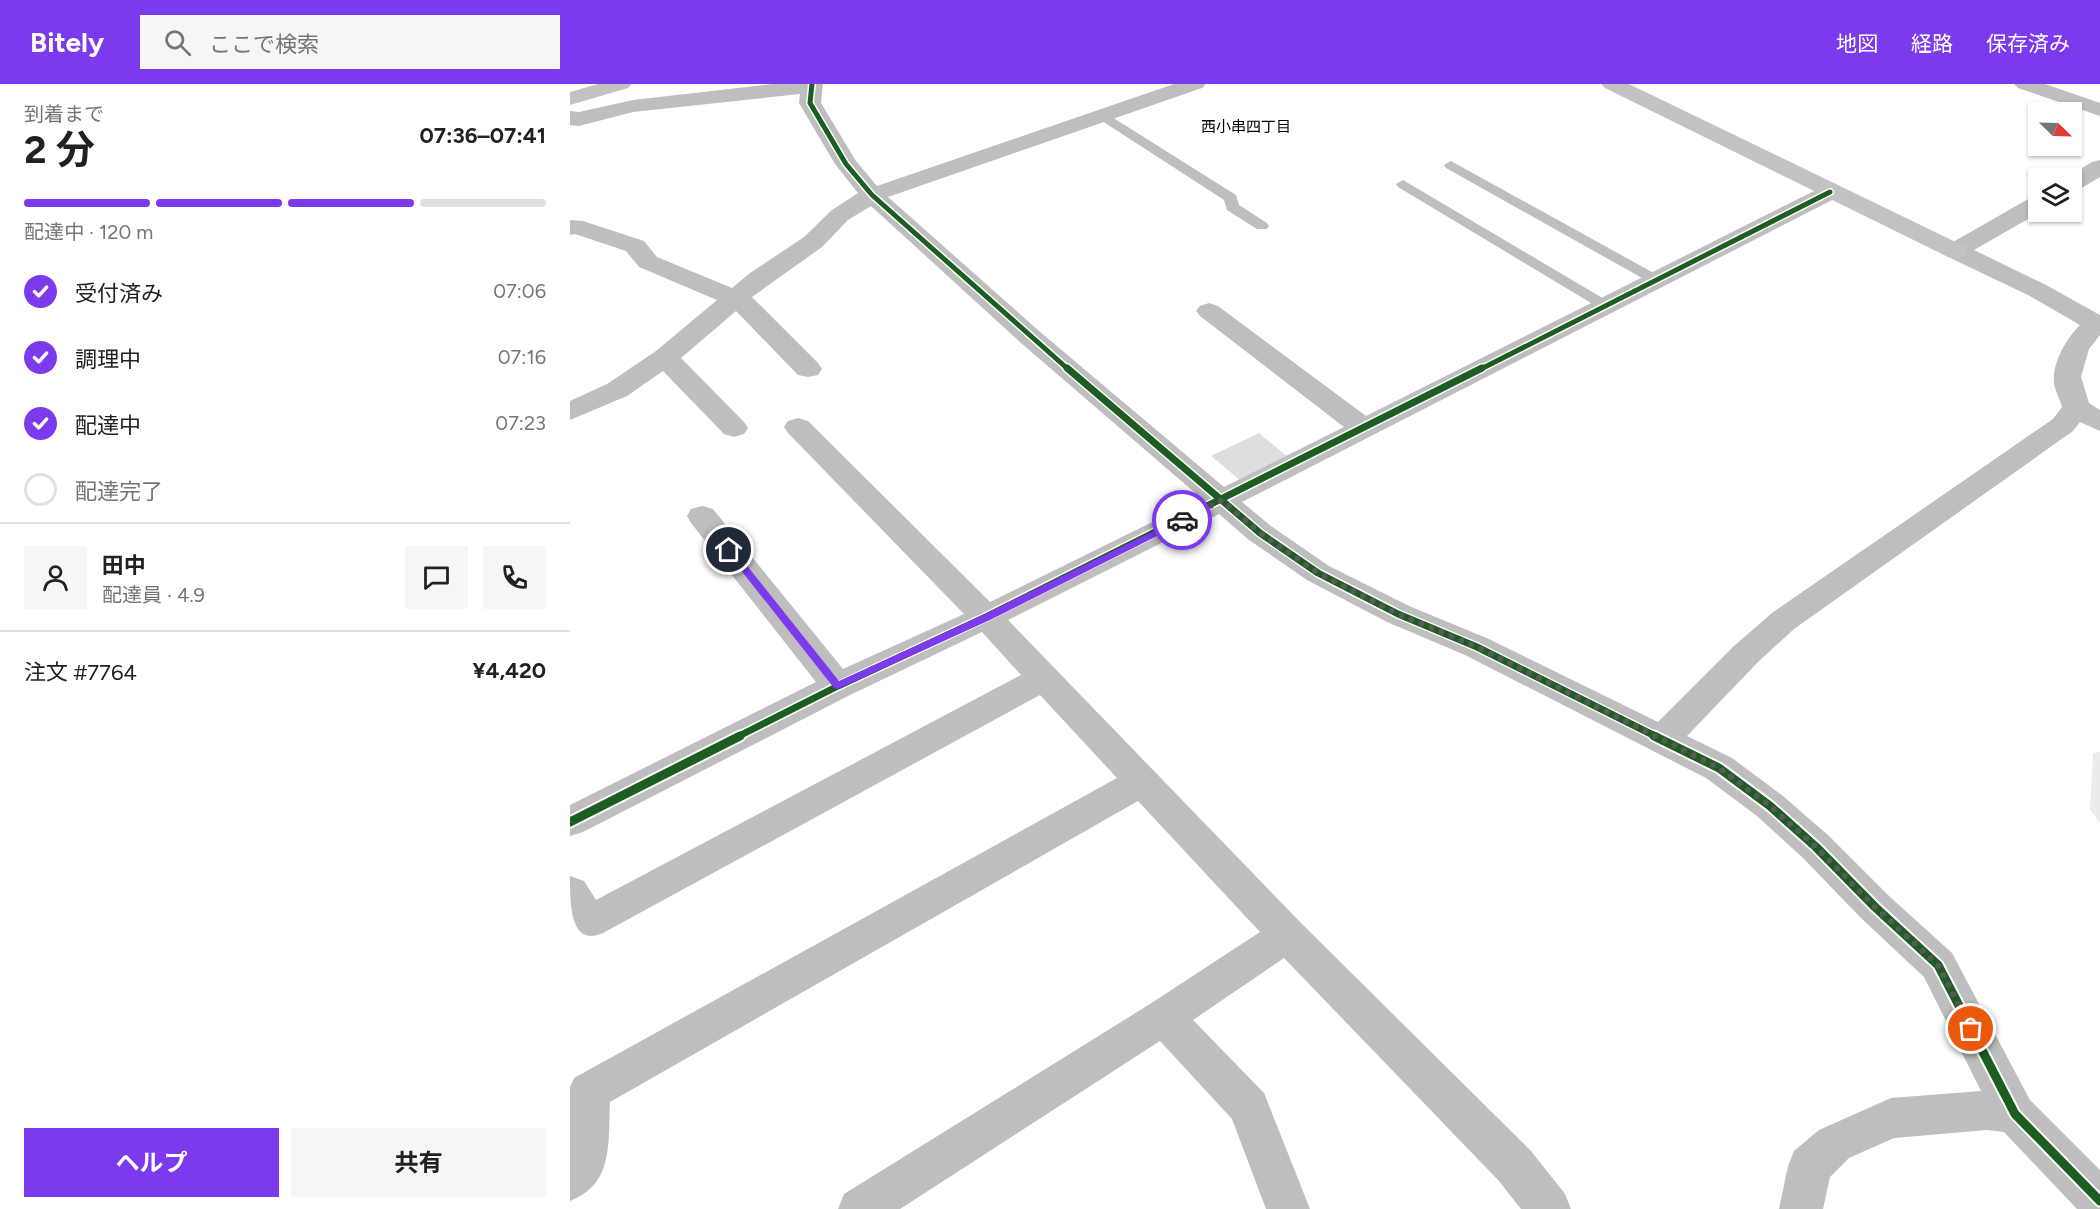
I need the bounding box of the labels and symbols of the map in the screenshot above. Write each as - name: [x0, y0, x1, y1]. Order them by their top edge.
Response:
- north arrow: [2028, 102, 2082, 156]
- district label: 西小串四丁目: [1201, 118, 1291, 136]
- courier: [1152, 490, 1212, 550]
- pin: [703, 524, 754, 575]
- pin: [1945, 1003, 1996, 1054]

